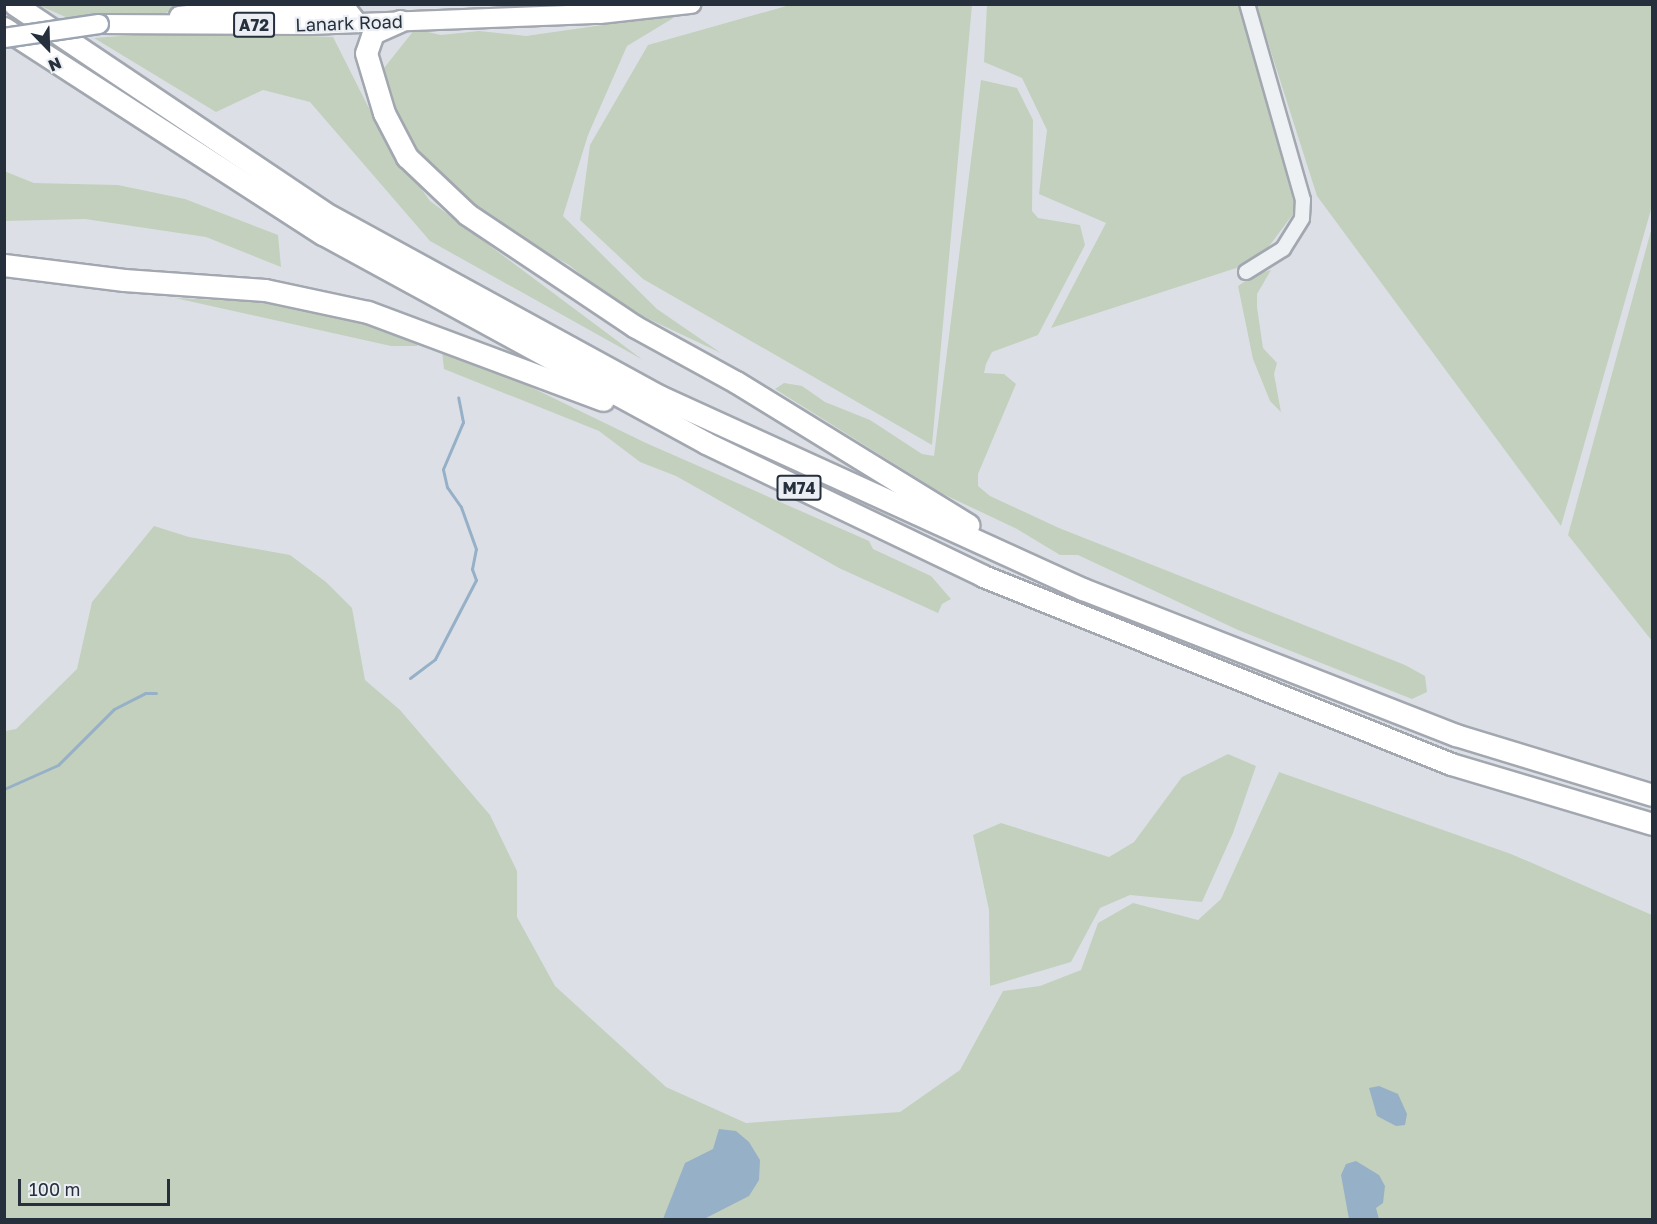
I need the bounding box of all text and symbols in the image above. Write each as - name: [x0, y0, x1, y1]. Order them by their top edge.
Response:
- street label: Lanark Road: [295, 10, 403, 36]
- road number: A72: [233, 12, 275, 38]
- north arrow: [18, 18, 78, 78]
- text: N: [46, 53, 65, 76]
- road number: M74: [776, 475, 822, 501]
- scale bar: [21, 1167, 172, 1205]
- text: 100 m: [29, 1178, 80, 1200]

